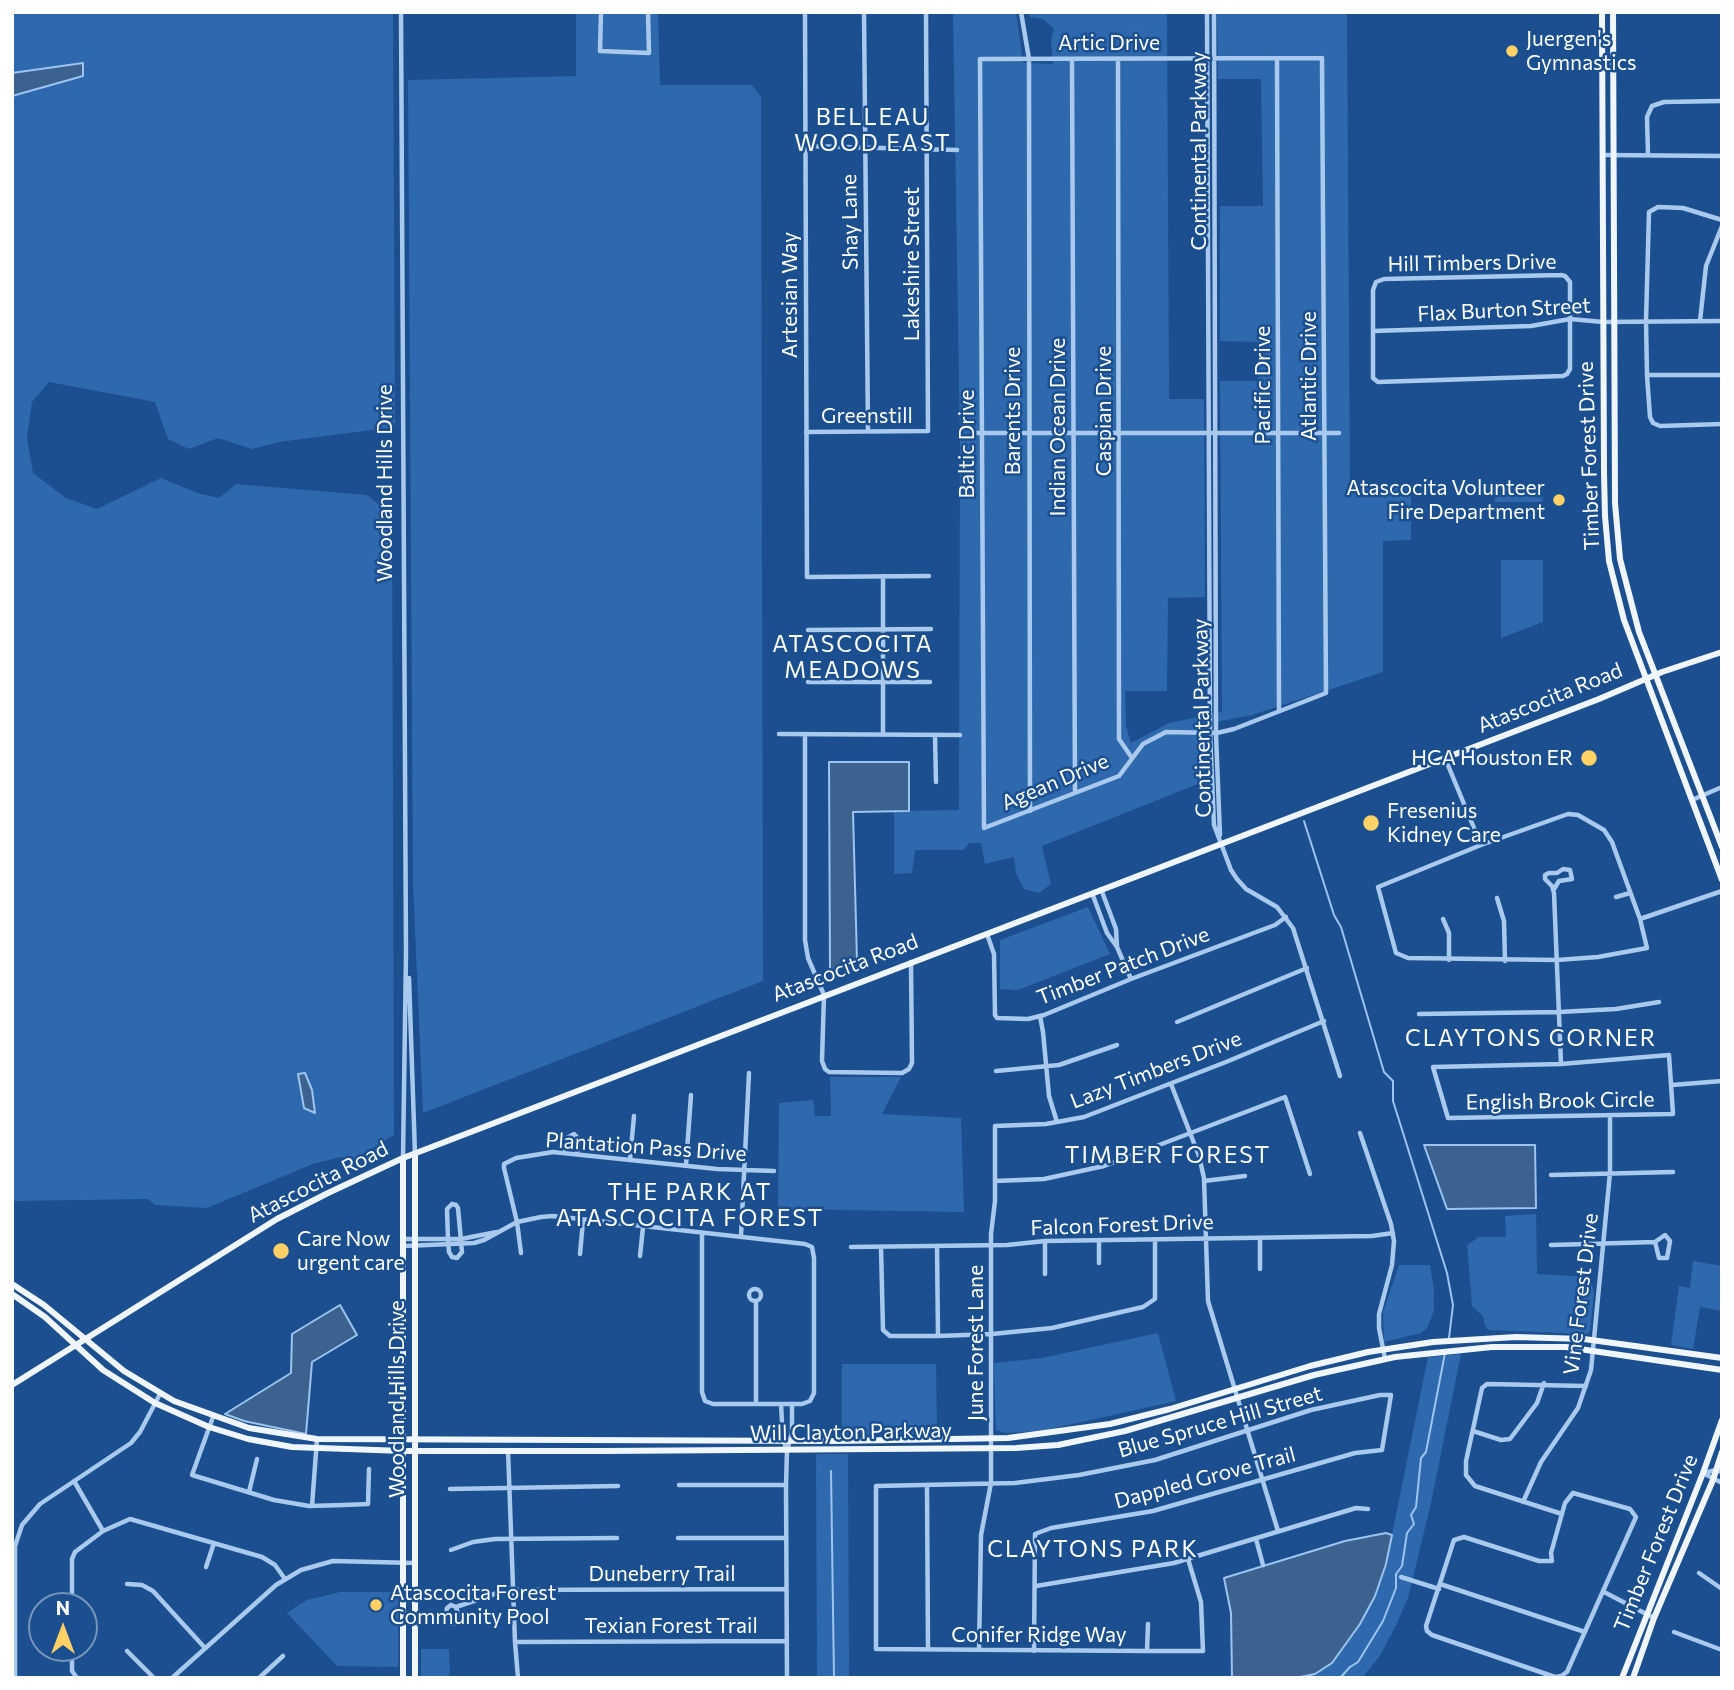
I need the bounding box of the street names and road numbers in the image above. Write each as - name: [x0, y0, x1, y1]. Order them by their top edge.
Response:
- street label: Artic Drive: [1058, 30, 1160, 56]
- street label: Continental Parkway: [1186, 51, 1212, 251]
- street label: Shay Lane: [837, 174, 863, 270]
- street label: Lakeshire Street: [899, 187, 925, 341]
- street label: Artesian Way: [777, 232, 803, 358]
- street label: Hill Timbers Drive: [1387, 249, 1557, 277]
- street label: Flax Burton Street: [1417, 293, 1591, 327]
- street label: Atlantic Drive: [1296, 311, 1322, 441]
- street label: Pacific Drive: [1250, 326, 1276, 444]
- street label: Indian Ocean Drive: [1045, 338, 1071, 516]
- street label: Caspian Drive: [1091, 346, 1117, 476]
- street label: Barents Drive: [1000, 347, 1026, 475]
- street label: Timber Forest Drive: [1573, 361, 1605, 551]
- street label: Woodland Hills Drive: [372, 384, 398, 582]
- street label: Baltic Drive: [954, 389, 980, 499]
- street label: Greenstill: [821, 403, 913, 429]
- street label: Continental Parkway: [1188, 618, 1216, 818]
- street label: Atascocita Road: [1474, 657, 1626, 739]
- street label: Agean Drive: [998, 748, 1112, 816]
- street label: Timber Patch Drive: [1033, 921, 1213, 1011]
- street label: Atascocita Road: [769, 929, 921, 1007]
- street label: Lazy Timbers Drive: [1067, 1026, 1245, 1114]
- street label: English Brook Circle: [1465, 1087, 1655, 1115]
- street label: Plantation Pass Drive: [545, 1127, 747, 1167]
- street label: Atascocita Road: [244, 1136, 392, 1228]
- street label: Falcon Forest Drive: [1030, 1209, 1214, 1241]
- street label: Vine Forest Drive: [1559, 1212, 1603, 1376]
- street label: June Forest Lane: [963, 1265, 989, 1421]
- street label: Woodland Hills Drive: [384, 1300, 410, 1498]
- street label: Blue Spruce Hill Street: [1115, 1381, 1325, 1463]
- street label: Will Clayton Parkway: [750, 1418, 952, 1446]
- street label: Dappled Grove Trail: [1112, 1442, 1298, 1514]
- street label: Timber Forest Drive: [1609, 1451, 1703, 1635]
- street label: Duneberry Trail: [588, 1561, 736, 1587]
- street label: Texian Forest Trail: [584, 1613, 758, 1639]
- street label: Conifer Ridge Way: [951, 1622, 1127, 1648]

